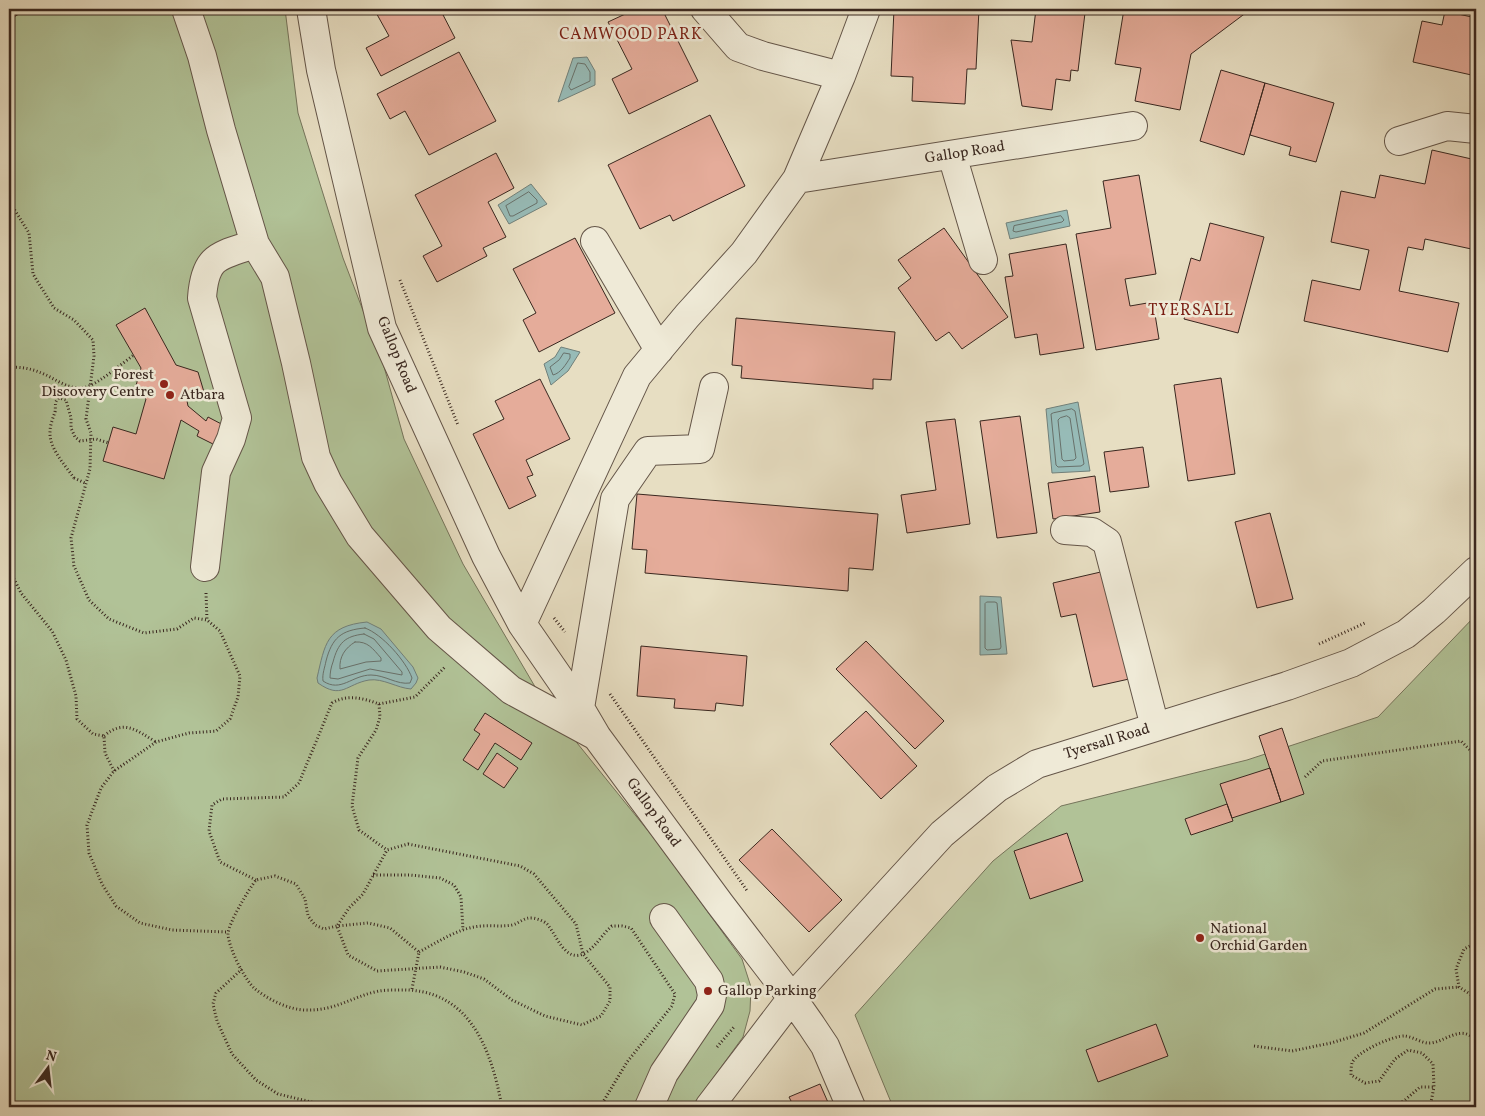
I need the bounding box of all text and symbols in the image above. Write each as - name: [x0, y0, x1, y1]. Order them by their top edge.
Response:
- district label: CAMWOOD PARK: [559, 24, 703, 46]
- street label: Gallop Road: [923, 136, 1007, 170]
- district label: TYERSALL: [1148, 300, 1234, 322]
- street label: Gallop Road: [371, 314, 421, 396]
- place label: Forest Discovery Centre: [41, 365, 154, 403]
- marker: Forest Discovery Centre: [158, 378, 170, 390]
- place label: Atbara: [180, 385, 225, 406]
- marker: Atbara: [164, 389, 176, 401]
- street label: Tyersall Road: [1061, 719, 1153, 765]
- street label: Gallop Road: [621, 774, 685, 852]
- place label: National Orchid Garden: [1210, 919, 1308, 957]
- marker: National Orchid Garden: [1194, 932, 1206, 944]
- place label: Gallop Parking: [718, 981, 817, 1002]
- marker: Gallop Parking: [702, 985, 714, 997]
- north arrow: [22, 1044, 72, 1094]
- text: N: [44, 1046, 58, 1067]

